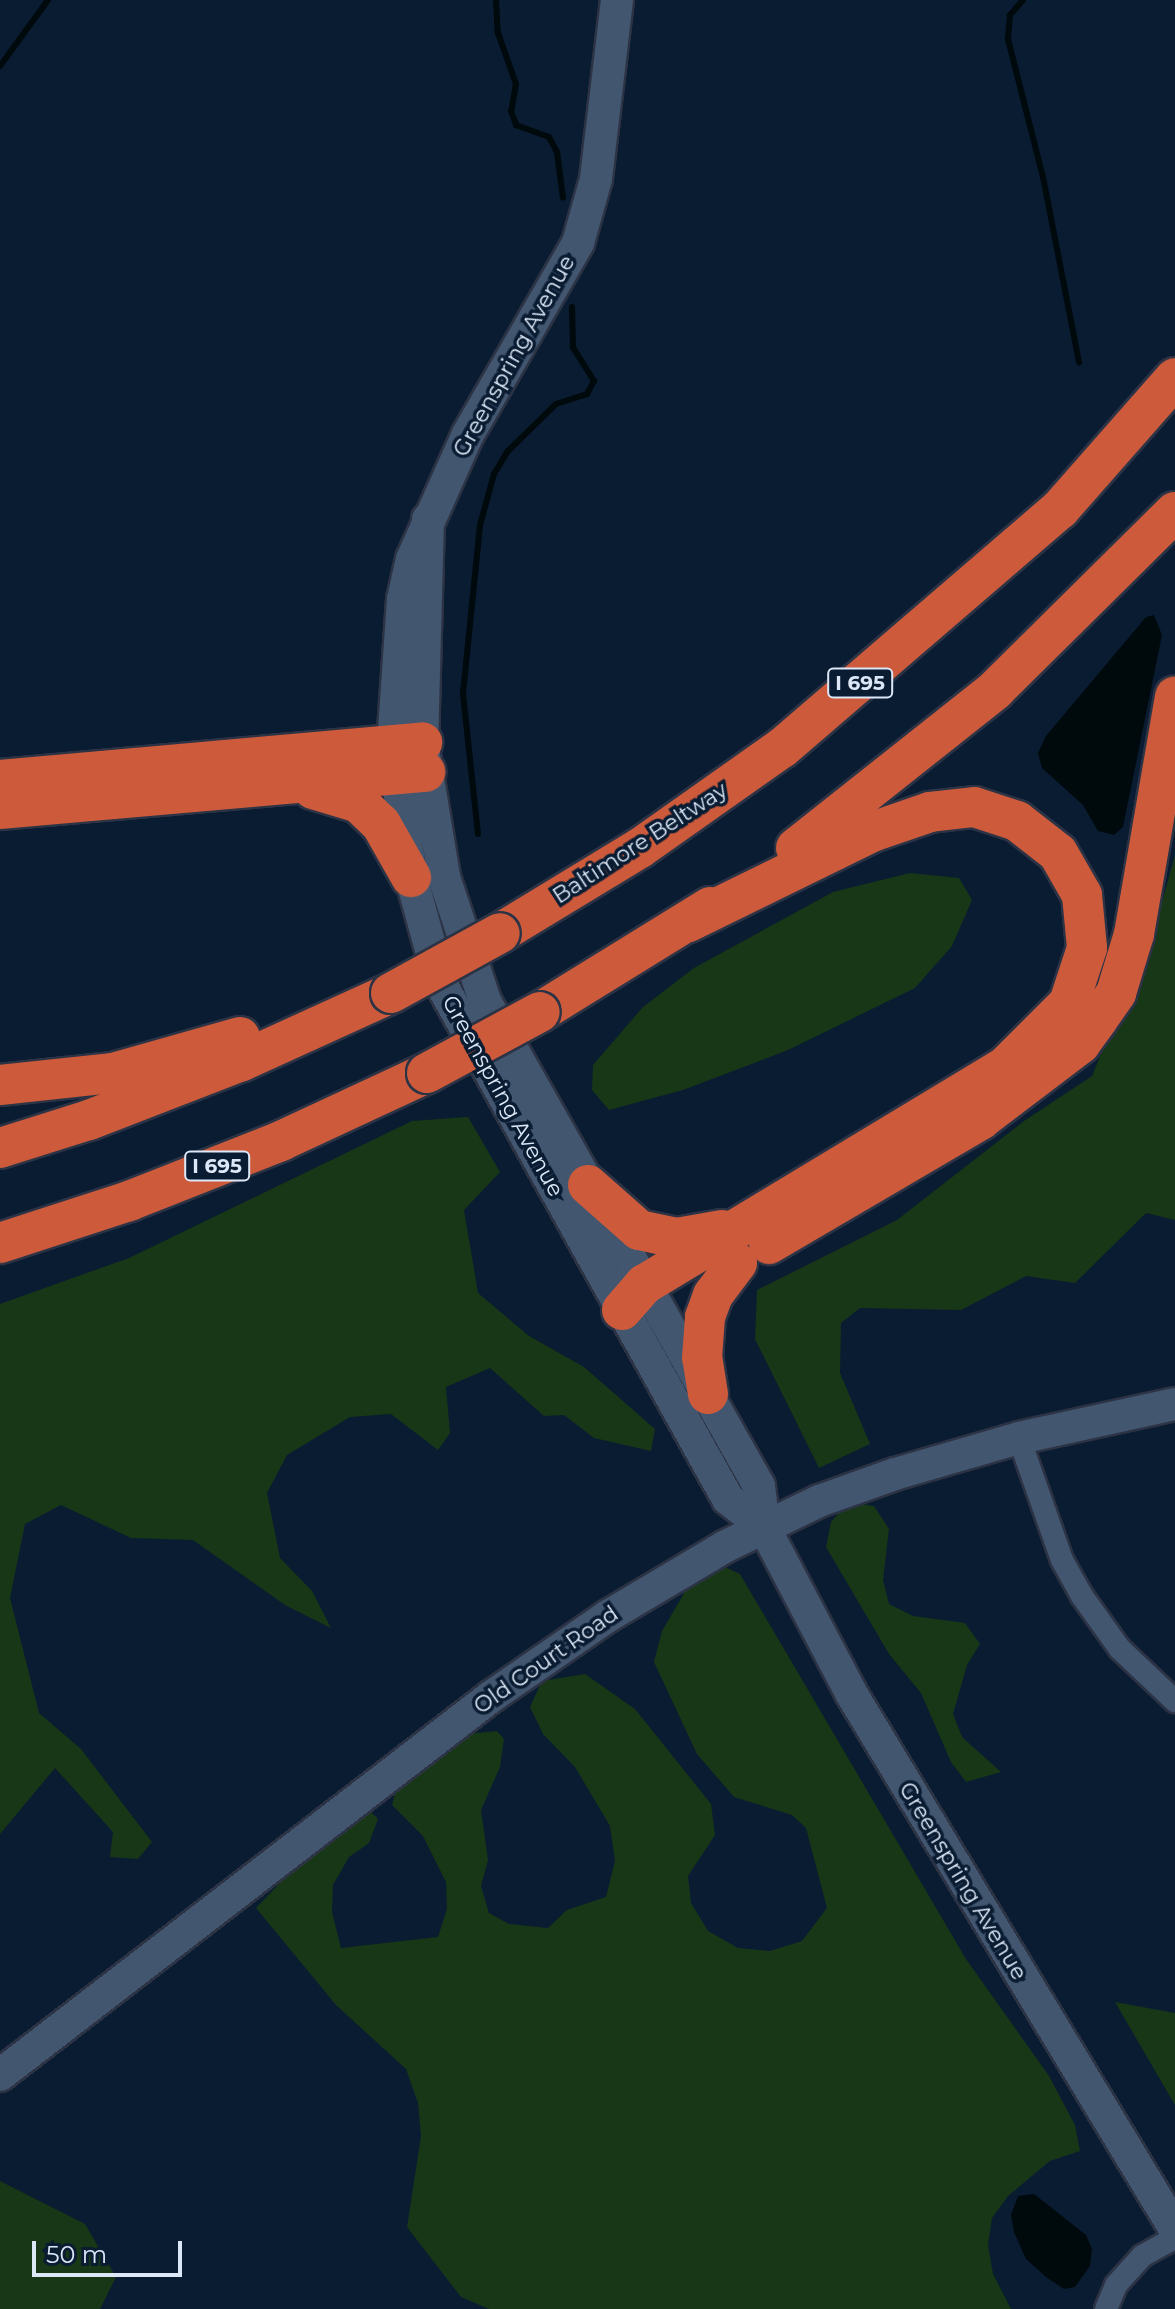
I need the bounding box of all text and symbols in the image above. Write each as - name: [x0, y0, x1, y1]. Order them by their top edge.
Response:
- street label: Greenspring Avenue: [448, 251, 580, 461]
- road number: I 695: [826, 667, 894, 699]
- street label: Baltimore Beltway: [548, 777, 732, 909]
- street label: Greenspring Avenue: [437, 991, 569, 1201]
- road number: I 695: [183, 1150, 251, 1182]
- street label: Old Court Road: [469, 1600, 623, 1720]
- street label: Greenspring Avenue: [893, 1777, 1033, 1985]
- scale bar: [36, 2225, 186, 2275]
- text: 50 m: [46, 2240, 107, 2269]

